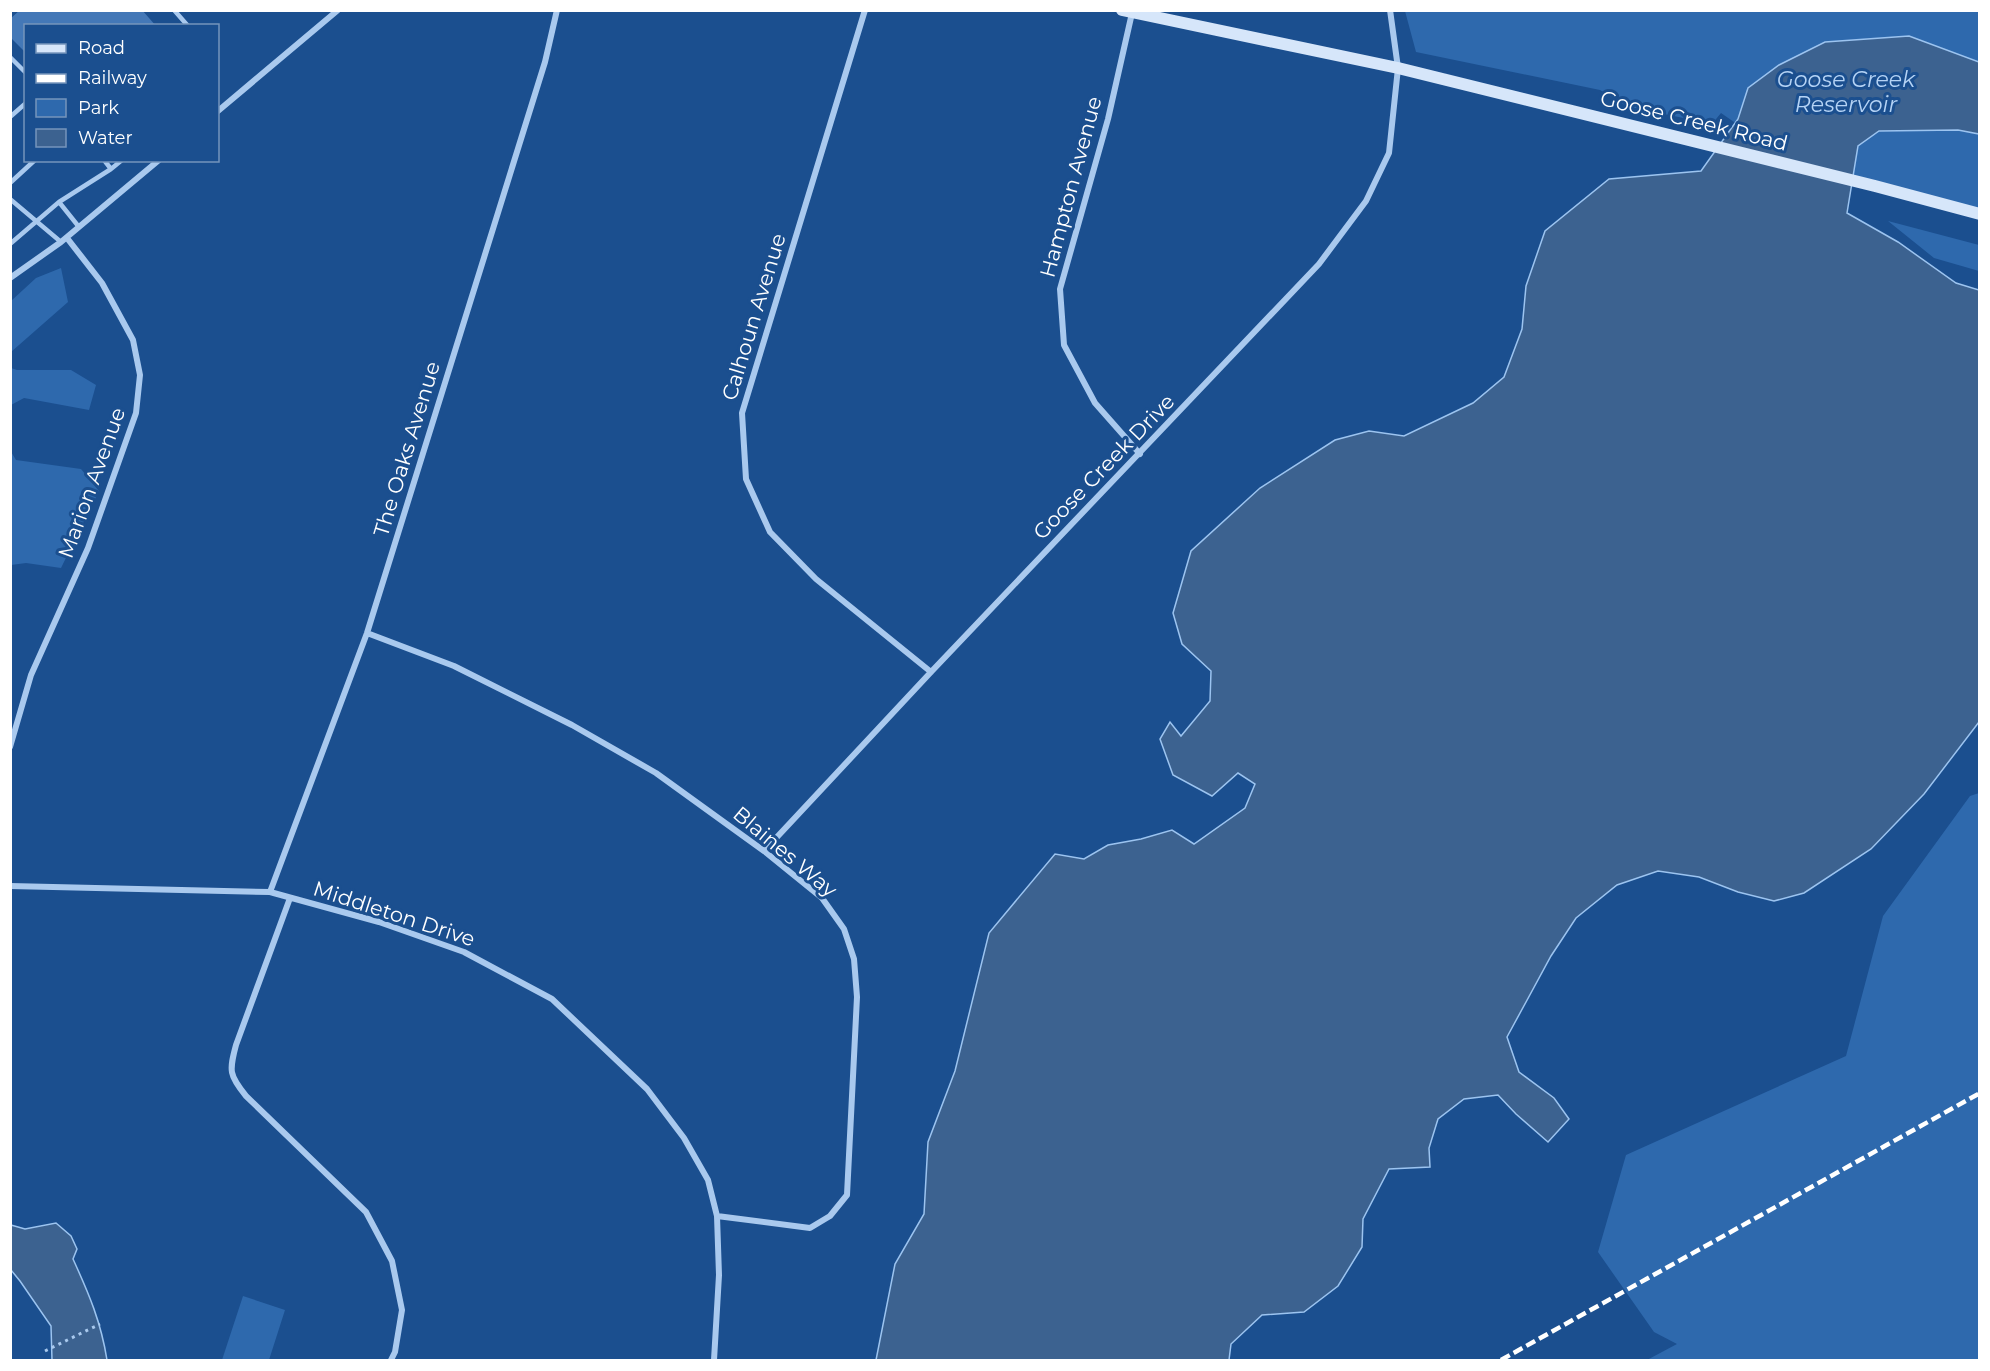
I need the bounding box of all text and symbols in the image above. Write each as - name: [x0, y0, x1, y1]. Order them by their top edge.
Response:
- legend: [24, 24, 219, 162]
- text: Road: [78, 37, 125, 59]
- water label: Goose Creek Reservoir: [1777, 66, 1916, 118]
- text: Railway: [78, 67, 147, 89]
- street label: Goose Creek Road: [1598, 85, 1790, 156]
- street label: Hampton Avenue: [1034, 94, 1107, 280]
- text: Park: [78, 97, 119, 119]
- text: Water: [78, 127, 133, 149]
- street label: Calhoun Avenue: [716, 230, 791, 403]
- street label: The Oaks Avenue: [368, 358, 445, 539]
- street label: Goose Creek Drive: [1028, 389, 1179, 545]
- street label: Marion Avenue: [53, 404, 130, 562]
- street label: Blaines Way: [728, 801, 843, 903]
- street label: Middleton Drive: [310, 876, 478, 951]

